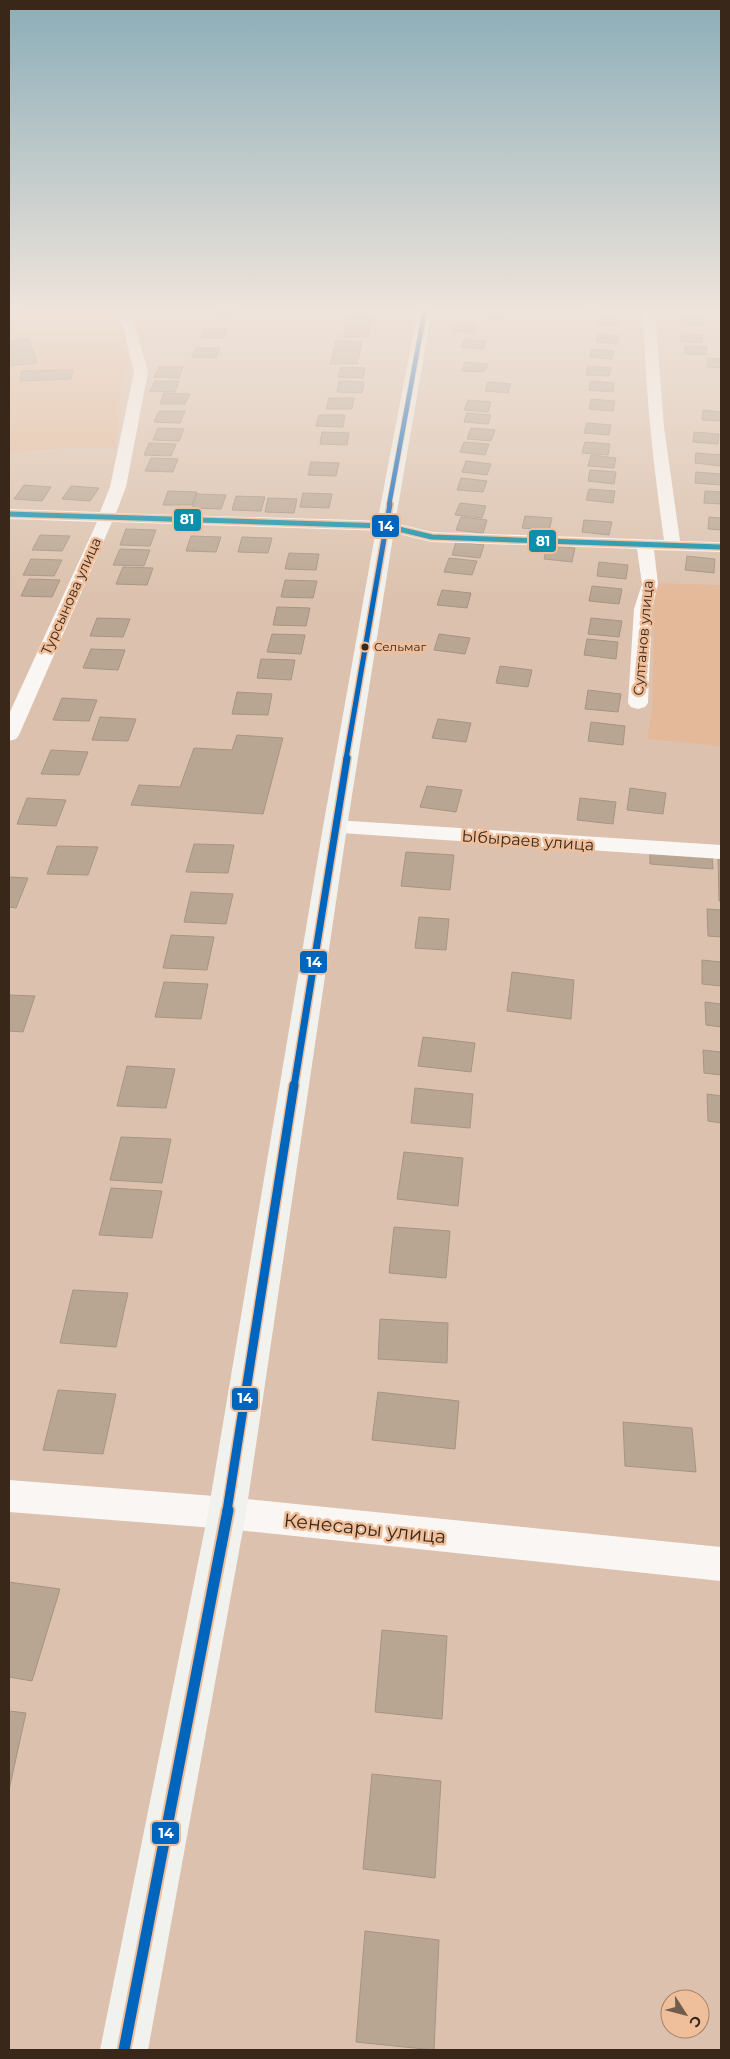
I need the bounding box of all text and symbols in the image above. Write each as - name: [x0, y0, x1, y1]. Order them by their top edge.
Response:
- line badge: 81: [173, 508, 202, 532]
- text: 81: [180, 510, 194, 528]
- line badge: 14: [371, 514, 400, 538]
- text: 14: [378, 517, 394, 535]
- line badge: 81: [528, 529, 557, 553]
- text: 81: [536, 532, 550, 550]
- street label: Турсынова улица: [37, 535, 105, 657]
- street label: Султанов улица: [629, 580, 657, 696]
- place label: Сельмаг: [374, 639, 426, 654]
- marker: Сельмаг: [360, 642, 370, 652]
- street label: Ыбыраев улица: [461, 826, 595, 855]
- line badge: 14: [299, 950, 328, 974]
- text: 14: [306, 953, 322, 971]
- line badge: 14: [231, 1387, 259, 1411]
- text: 14: [237, 1389, 253, 1407]
- street label: Кенесары улица: [283, 1509, 447, 1548]
- line badge: 14: [151, 1821, 180, 1845]
- text: 14: [158, 1824, 174, 1842]
- north arrow: [660, 1989, 710, 2039]
- text: С: [685, 2012, 706, 2031]

